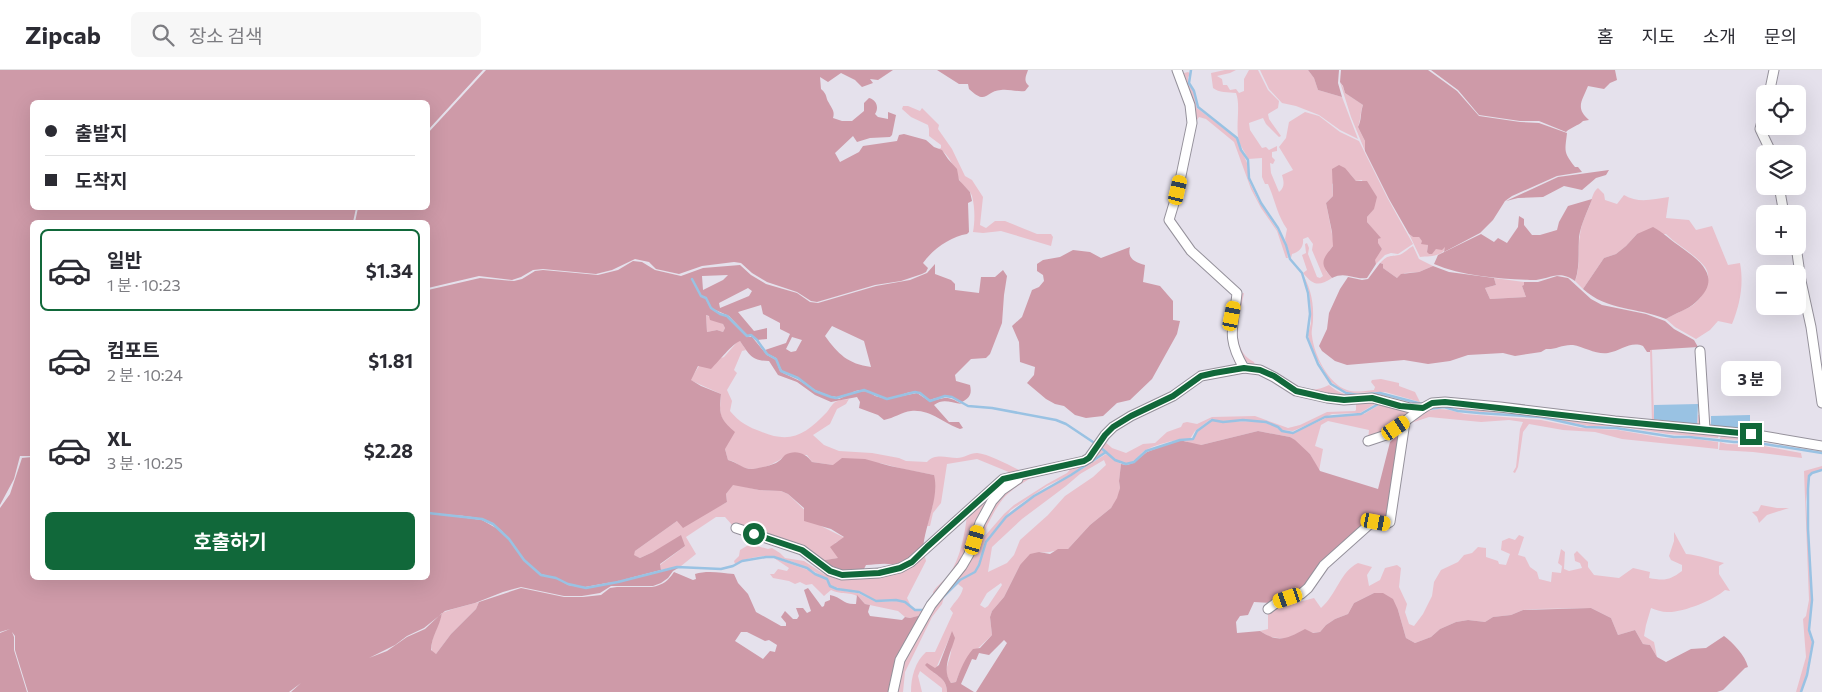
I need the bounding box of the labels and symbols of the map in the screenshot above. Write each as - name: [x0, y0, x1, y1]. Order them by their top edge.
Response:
- car: [1167, 174, 1188, 206]
- car: [1221, 300, 1242, 332]
- callout: 3 분: [1721, 362, 1781, 396]
- car: [1379, 413, 1412, 443]
- route end: [1740, 423, 1762, 445]
- car: [1359, 512, 1392, 532]
- route start: [743, 523, 765, 545]
- car: [963, 523, 986, 557]
- car: [1271, 586, 1304, 610]

